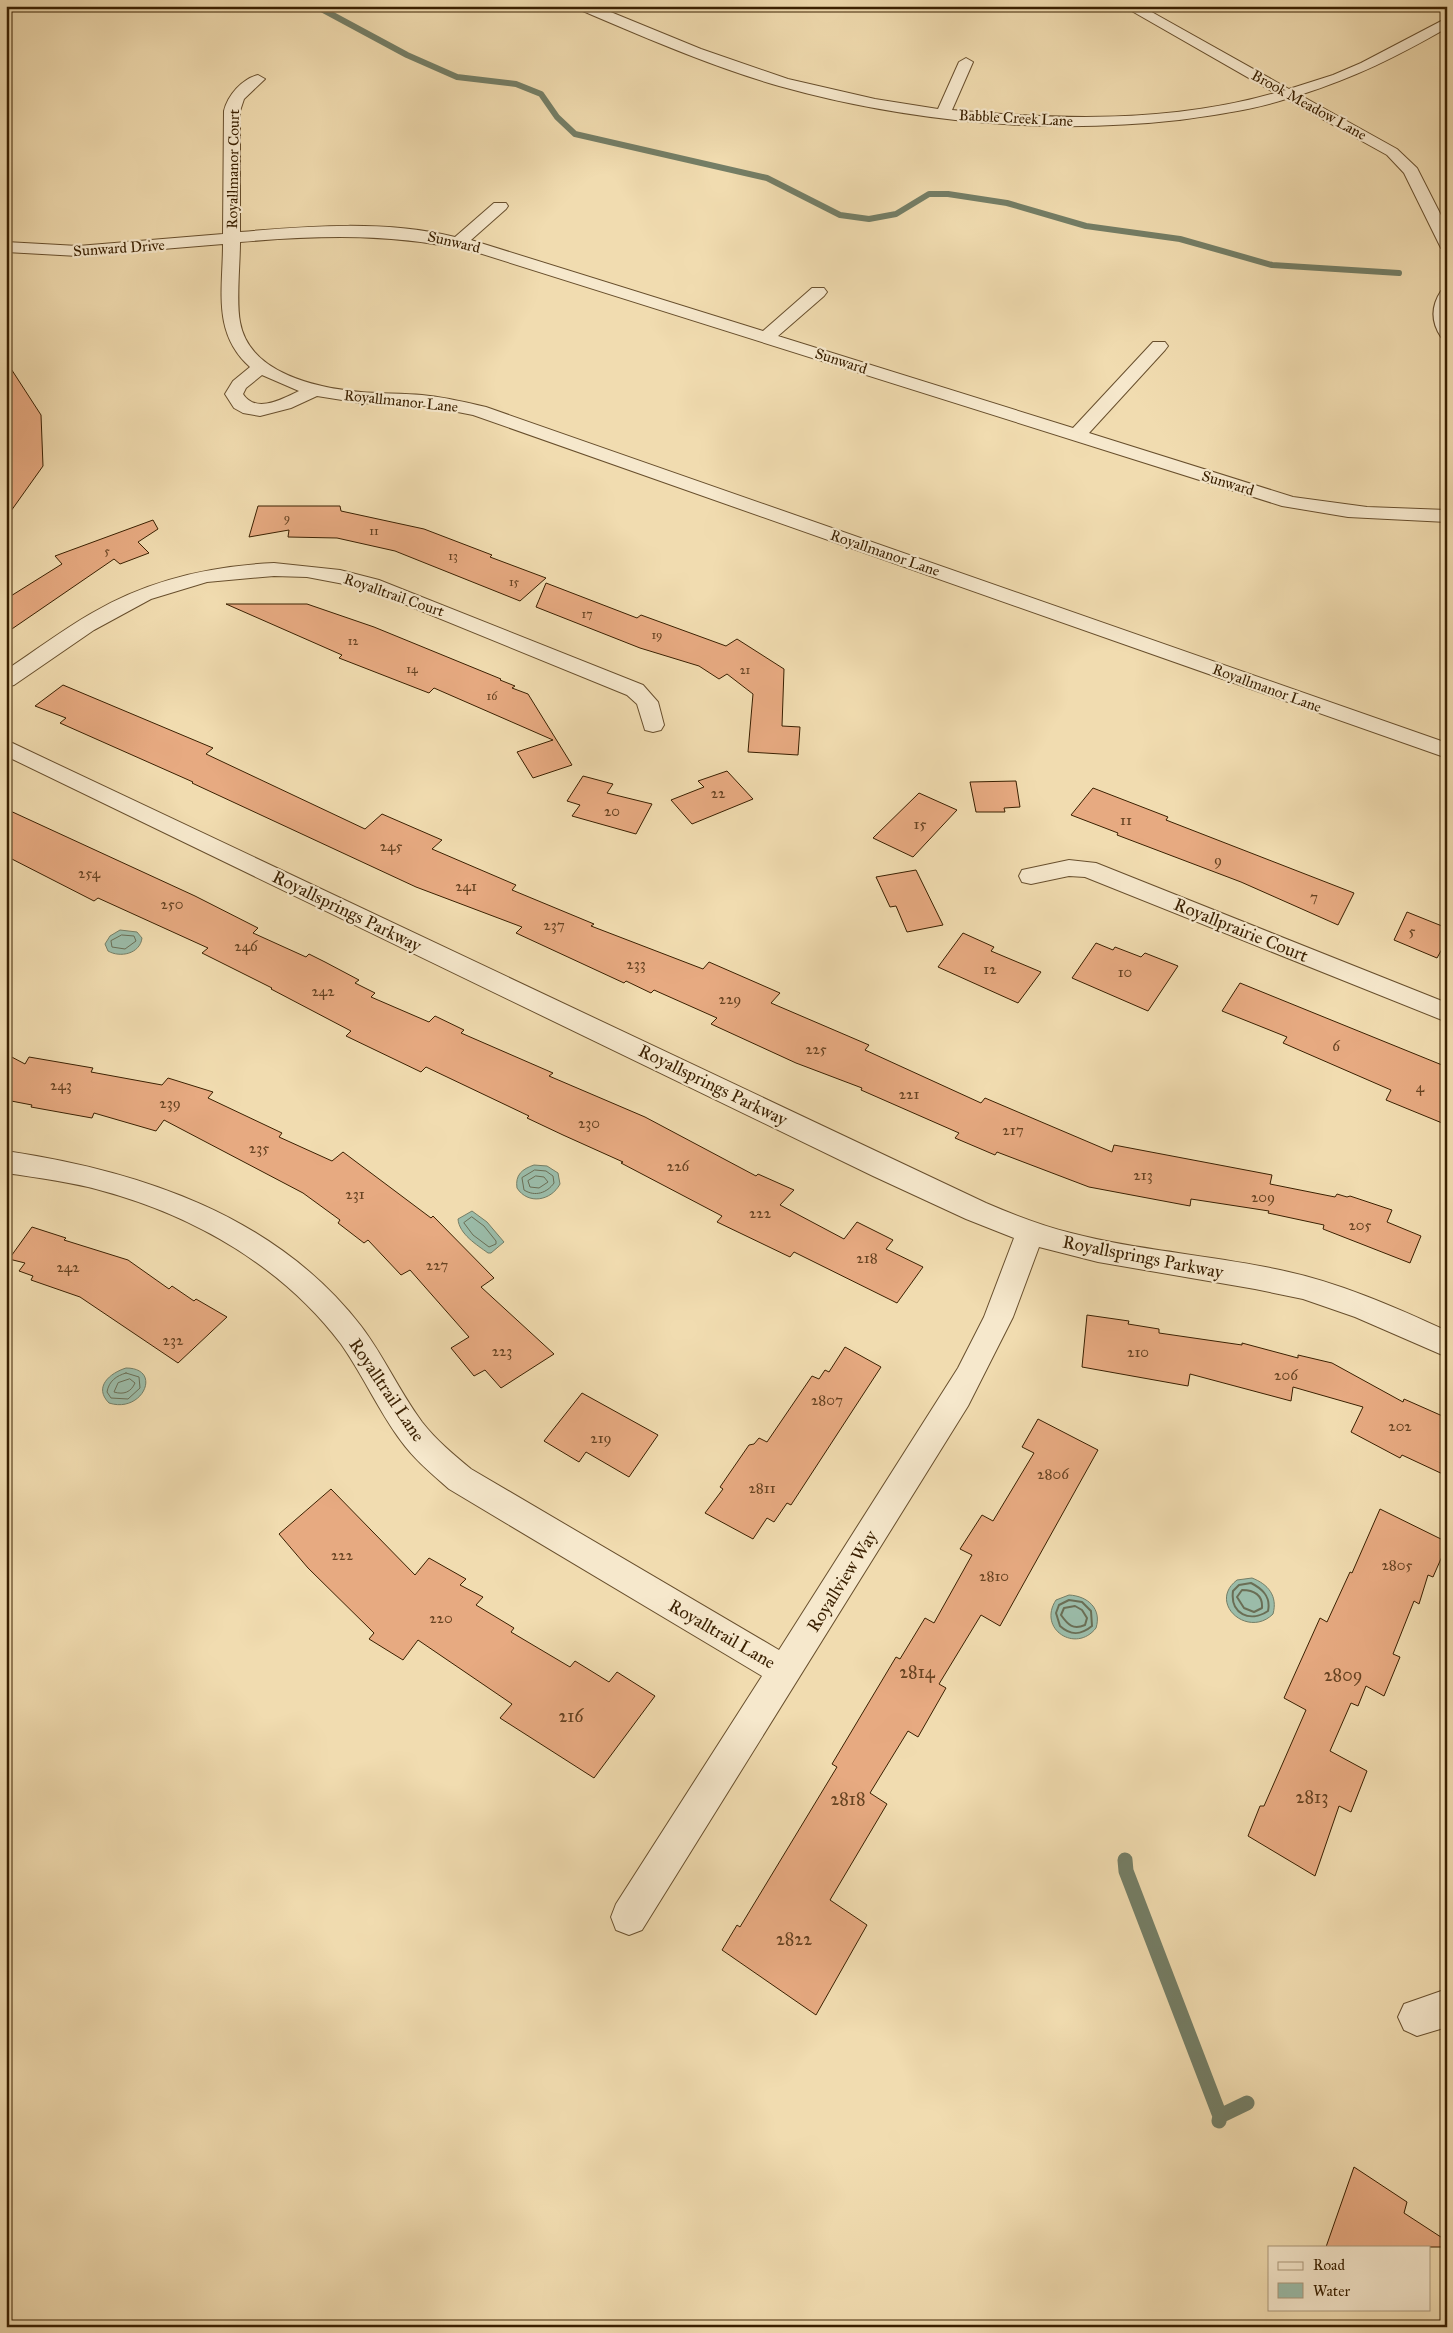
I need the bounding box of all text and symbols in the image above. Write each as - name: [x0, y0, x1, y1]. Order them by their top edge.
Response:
- street label: Brook Meadow Lane: [1248, 66, 1370, 144]
- street label: Babble Creek Lane: [958, 106, 1074, 130]
- street label: Royallmanor Court: [223, 108, 243, 229]
- street label: Sunward: [426, 227, 483, 257]
- street label: Sunward Drive: [73, 236, 165, 260]
- street label: Sunward: [813, 344, 870, 378]
- street label: Royallmanor Lane: [343, 386, 459, 416]
- street label: Sunward: [1200, 467, 1257, 500]
- house number: 9: [284, 511, 290, 525]
- house number: 11: [369, 524, 379, 538]
- street label: Royallmanor Lane: [828, 526, 942, 580]
- house number: 5: [104, 544, 110, 558]
- house number: 13: [448, 549, 458, 563]
- street label: Royalltrail Court: [342, 569, 447, 621]
- house number: 15: [509, 575, 520, 589]
- house number: 17: [581, 607, 593, 621]
- house number: 19: [651, 628, 663, 642]
- house number: 12: [348, 634, 358, 648]
- street label: Royallmanor Lane: [1210, 660, 1324, 716]
- house number: 14: [406, 662, 418, 676]
- house number: 21: [740, 663, 751, 677]
- house number: 16: [487, 689, 498, 703]
- house number: 22: [711, 784, 726, 802]
- house number: 20: [604, 802, 620, 820]
- house number: 11: [1120, 811, 1132, 829]
- house number: 15: [914, 815, 926, 833]
- house number: 245: [380, 837, 402, 855]
- house number: 9: [1214, 851, 1222, 869]
- house number: 254: [78, 864, 101, 882]
- street label: Royallsprings Parkway: [268, 865, 426, 958]
- house number: 241: [455, 877, 477, 895]
- house number: 7: [1310, 888, 1318, 906]
- street label: Royallprairie Court: [1171, 893, 1312, 967]
- house number: 250: [161, 895, 184, 913]
- house number: 237: [543, 916, 565, 934]
- house number: 5: [1409, 922, 1416, 940]
- house number: 246: [234, 937, 259, 955]
- house number: 233: [626, 955, 646, 973]
- house number: 12: [983, 960, 997, 978]
- house number: 10: [1118, 963, 1132, 981]
- house number: 242: [311, 982, 335, 1000]
- house number: 229: [719, 990, 741, 1008]
- house number: 6: [1332, 1037, 1341, 1055]
- street label: Royallsprings Parkway: [634, 1039, 792, 1132]
- house number: 225: [805, 1040, 827, 1058]
- house number: 243: [50, 1076, 72, 1094]
- house number: 4: [1416, 1078, 1425, 1096]
- house number: 221: [899, 1085, 919, 1103]
- house number: 239: [159, 1094, 181, 1112]
- house number: 230: [578, 1114, 600, 1132]
- house number: 217: [1002, 1121, 1024, 1139]
- house number: 235: [249, 1139, 269, 1157]
- house number: 226: [667, 1157, 691, 1175]
- house number: 213: [1133, 1166, 1153, 1184]
- house number: 231: [345, 1185, 365, 1203]
- house number: 209: [1251, 1188, 1275, 1206]
- house number: 222: [749, 1204, 772, 1222]
- house number: 205: [1348, 1216, 1372, 1234]
- street label: Royallsprings Parkway: [1061, 1231, 1226, 1284]
- house number: 218: [856, 1249, 878, 1267]
- house number: 227: [426, 1256, 448, 1274]
- house number: 242: [56, 1258, 80, 1276]
- house number: 232: [163, 1331, 184, 1349]
- street label: Royalltrail Lane: [344, 1334, 430, 1446]
- house number: 223: [492, 1342, 512, 1360]
- house number: 210: [1127, 1343, 1149, 1361]
- house number: 206: [1274, 1366, 1299, 1384]
- house number: 2807: [811, 1391, 843, 1409]
- house number: 202: [1388, 1417, 1412, 1435]
- house number: 219: [590, 1429, 612, 1447]
- house number: 2806: [1037, 1465, 1070, 1483]
- house number: 2811: [748, 1479, 776, 1497]
- street label: Royallview Way: [802, 1526, 882, 1636]
- house number: 222: [331, 1546, 354, 1564]
- house number: 2805: [1381, 1556, 1413, 1574]
- house number: 2810: [979, 1567, 1009, 1585]
- street label: Royalltrail Lane: [665, 1595, 779, 1673]
- house number: 220: [429, 1609, 453, 1627]
- house number: 2814: [899, 1661, 936, 1683]
- house number: 2809: [1324, 1664, 1362, 1686]
- house number: 216: [558, 1705, 584, 1727]
- house number: 2813: [1296, 1786, 1328, 1808]
- house number: 2818: [830, 1788, 866, 1810]
- house number: 2822: [776, 1928, 812, 1950]
- legend: [1268, 2246, 1430, 2310]
- text: Road: [1313, 2256, 1345, 2274]
- text: Water: [1313, 2282, 1350, 2300]

